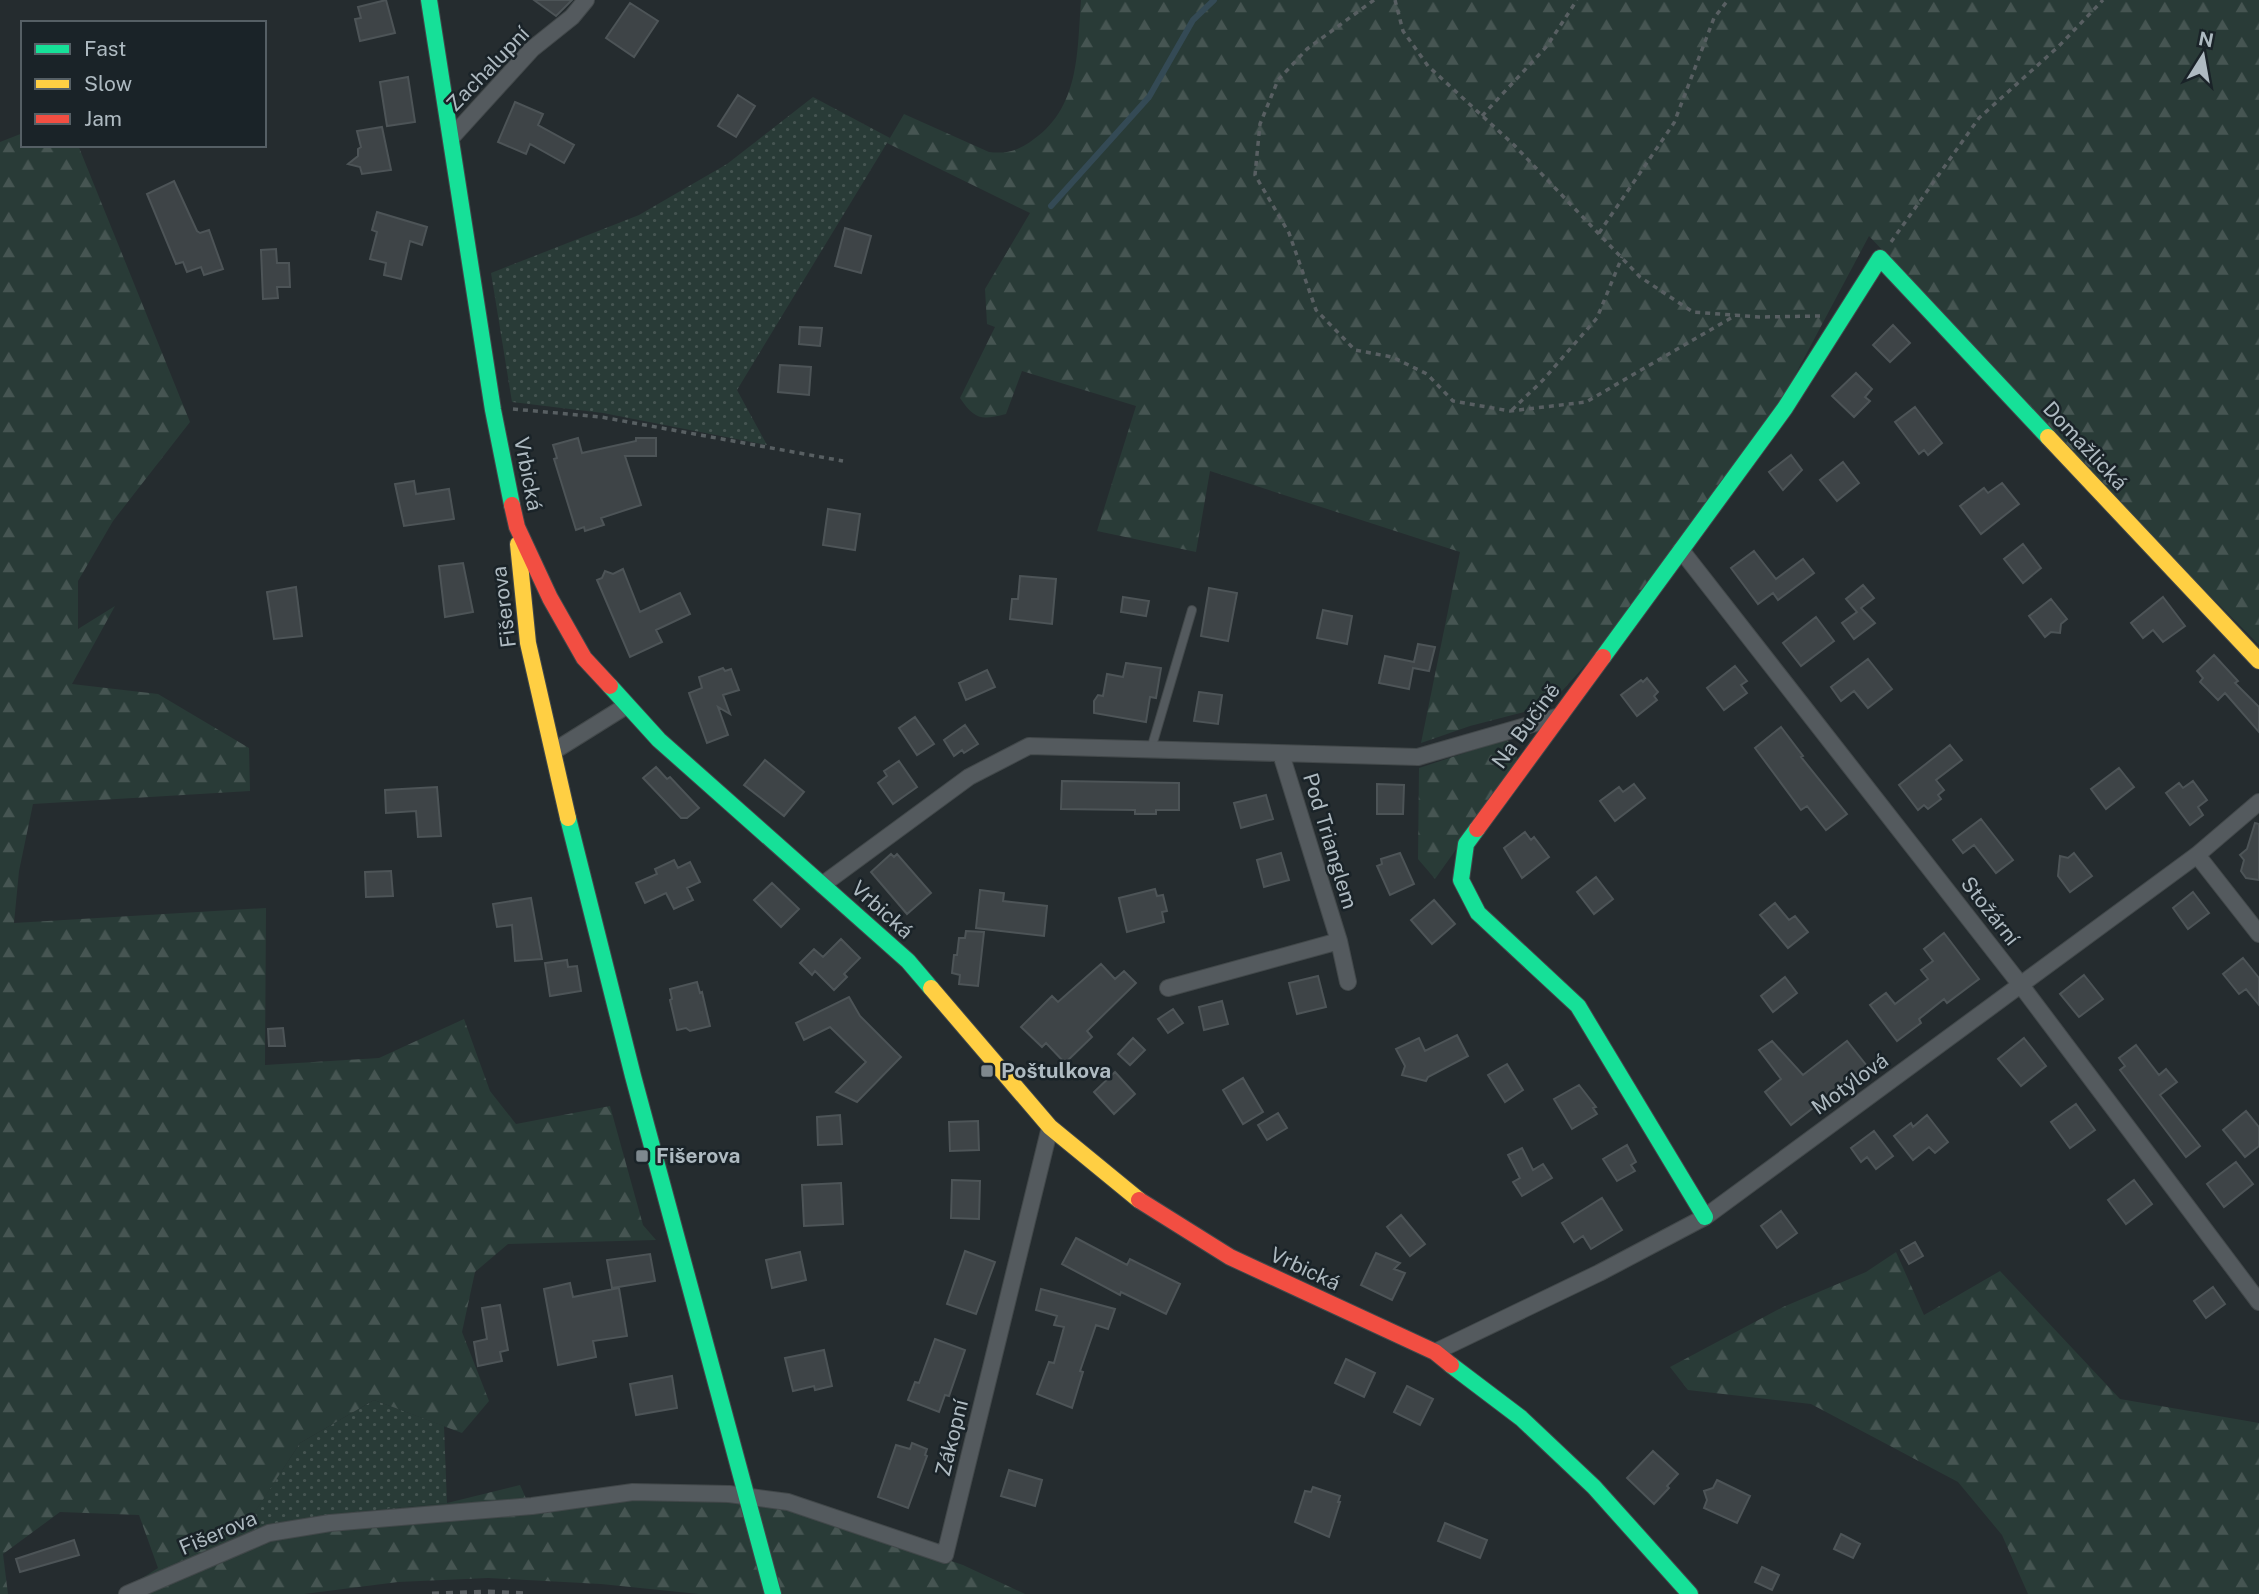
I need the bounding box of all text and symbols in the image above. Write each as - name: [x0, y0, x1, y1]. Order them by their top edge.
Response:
- street label: Zachalupní: [441, 20, 535, 116]
- legend: [21, 21, 266, 147]
- north arrow: [2168, 21, 2238, 91]
- text: N: [2197, 27, 2216, 52]
- text: Fast: [84, 36, 126, 61]
- text: Slow: [84, 71, 132, 96]
- text: Jam: [84, 106, 122, 131]
- street label: Domažlická: [2038, 396, 2133, 495]
- street label: Vrbická: [509, 435, 548, 513]
- street label: Fišerova: [486, 565, 521, 649]
- street label: Na Bučině: [1486, 678, 1565, 773]
- street label: Pod Trianglem: [1298, 770, 1363, 912]
- street label: Stožární: [1956, 871, 2026, 951]
- street label: Vrbická: [846, 875, 918, 944]
- street label: Motýlová: [1806, 1047, 1893, 1120]
- place label: Poštulkova: [1001, 1058, 1111, 1083]
- marker: Poštulkova: [979, 1063, 995, 1079]
- place label: Fišerova: [656, 1143, 741, 1168]
- marker: Fišerova: [634, 1148, 650, 1164]
- street label: Vrbická: [1266, 1242, 1344, 1296]
- street label: Zákopní: [930, 1396, 973, 1479]
- street label: Fišerova: [175, 1505, 260, 1560]

